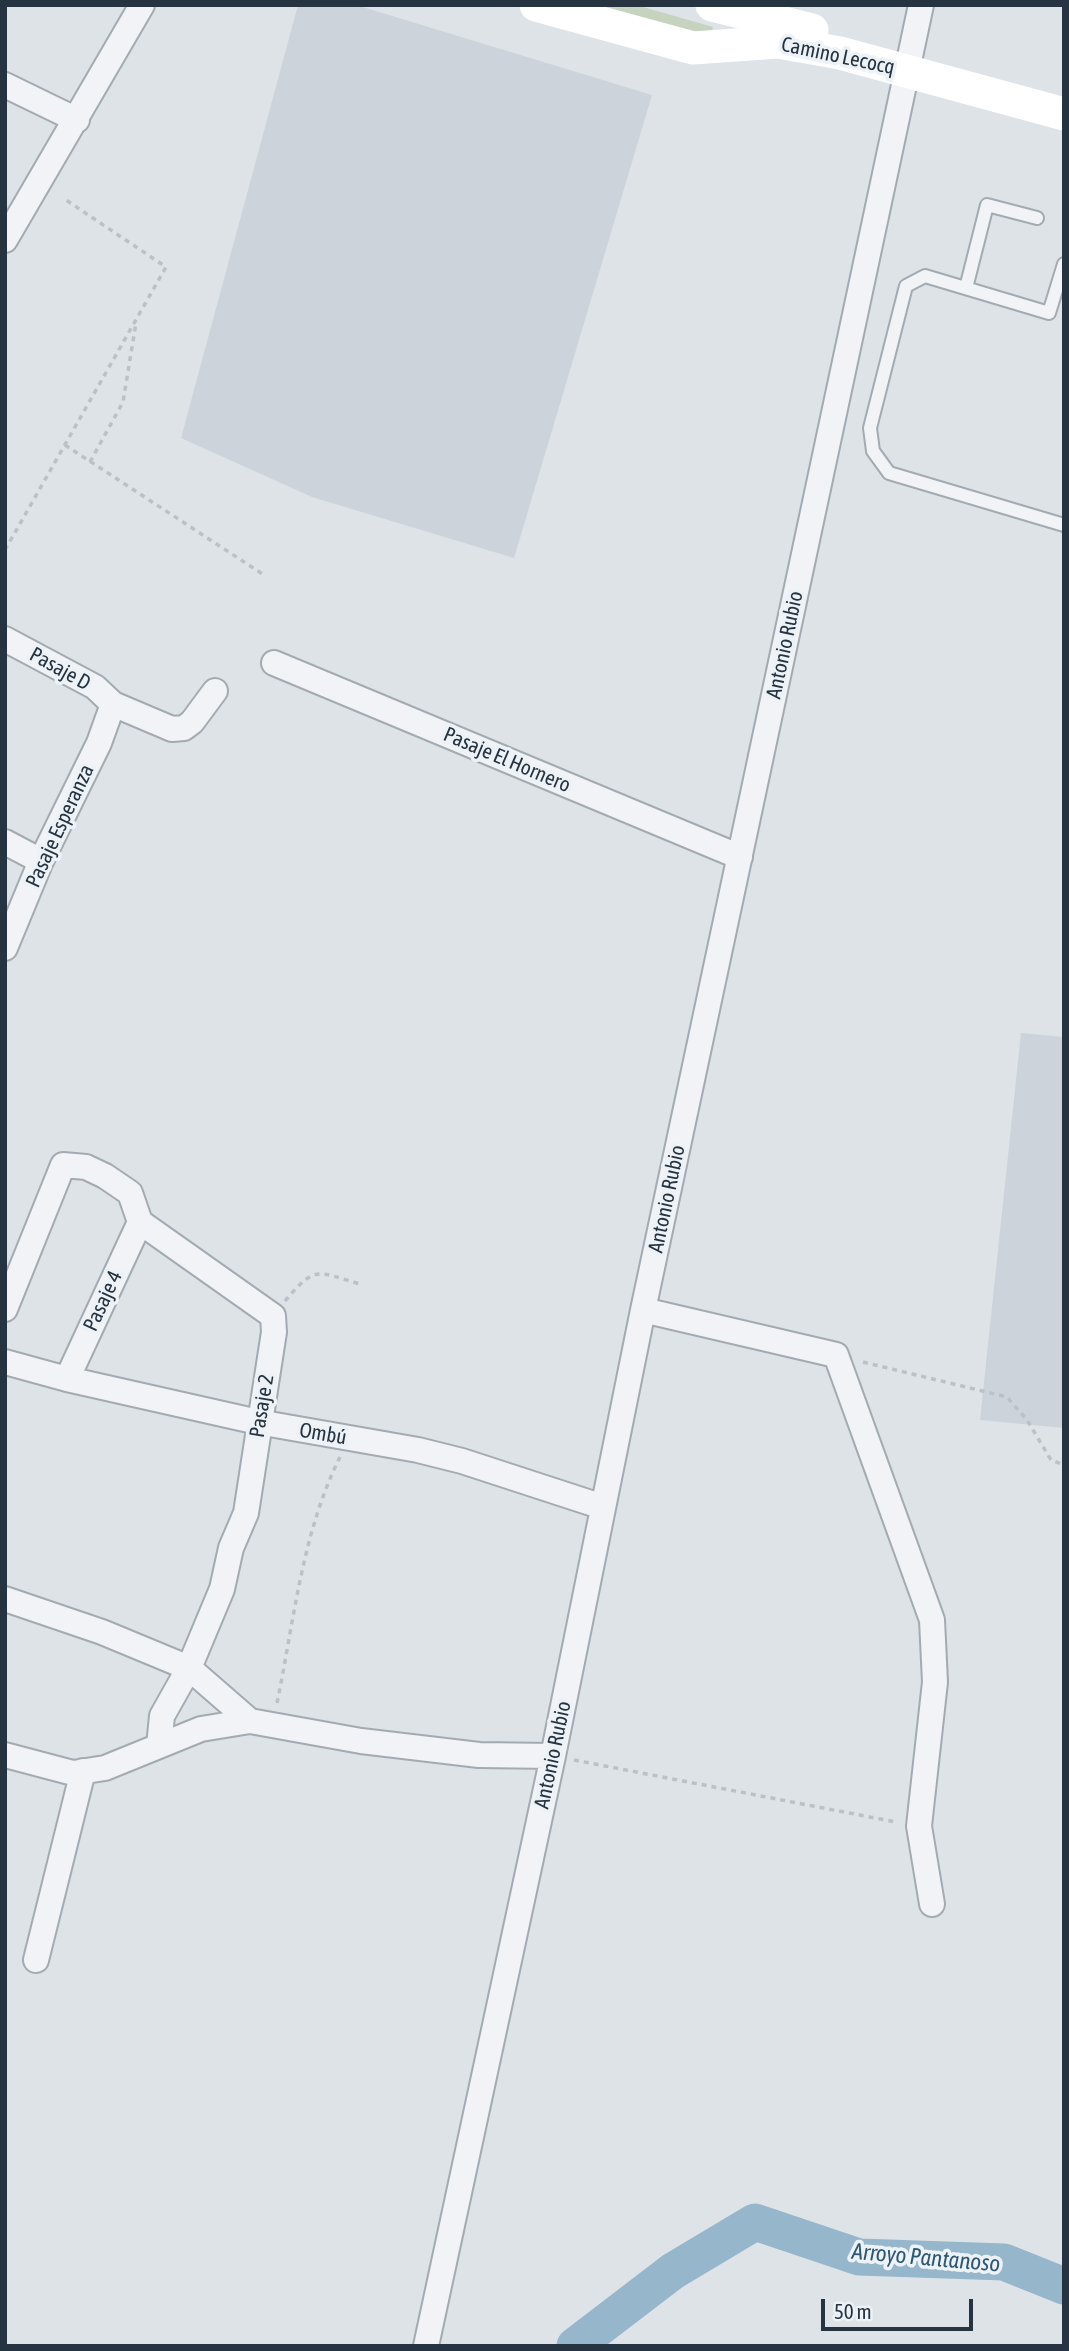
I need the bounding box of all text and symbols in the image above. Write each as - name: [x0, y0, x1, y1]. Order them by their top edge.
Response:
- street label: Camino Lecocq: [779, 32, 897, 80]
- street label: Antonio Rubio: [761, 589, 809, 701]
- street label: Pasaje D: [25, 642, 95, 696]
- street label: Pasaje El Hornero: [440, 722, 574, 798]
- street label: Pasaje Esperanza: [20, 760, 100, 892]
- street label: Antonio Rubio: [643, 1143, 691, 1255]
- street label: Pasaje 4: [78, 1267, 128, 1335]
- street label: Pasaje 2: [245, 1372, 279, 1440]
- street label: Ombú: [297, 1417, 349, 1451]
- street label: Antonio Rubio: [529, 1699, 577, 1811]
- water label: Arroyo Pantanoso: [851, 2238, 1001, 2278]
- scale bar: [824, 2284, 976, 2328]
- text: 50 m: [834, 2299, 872, 2323]

